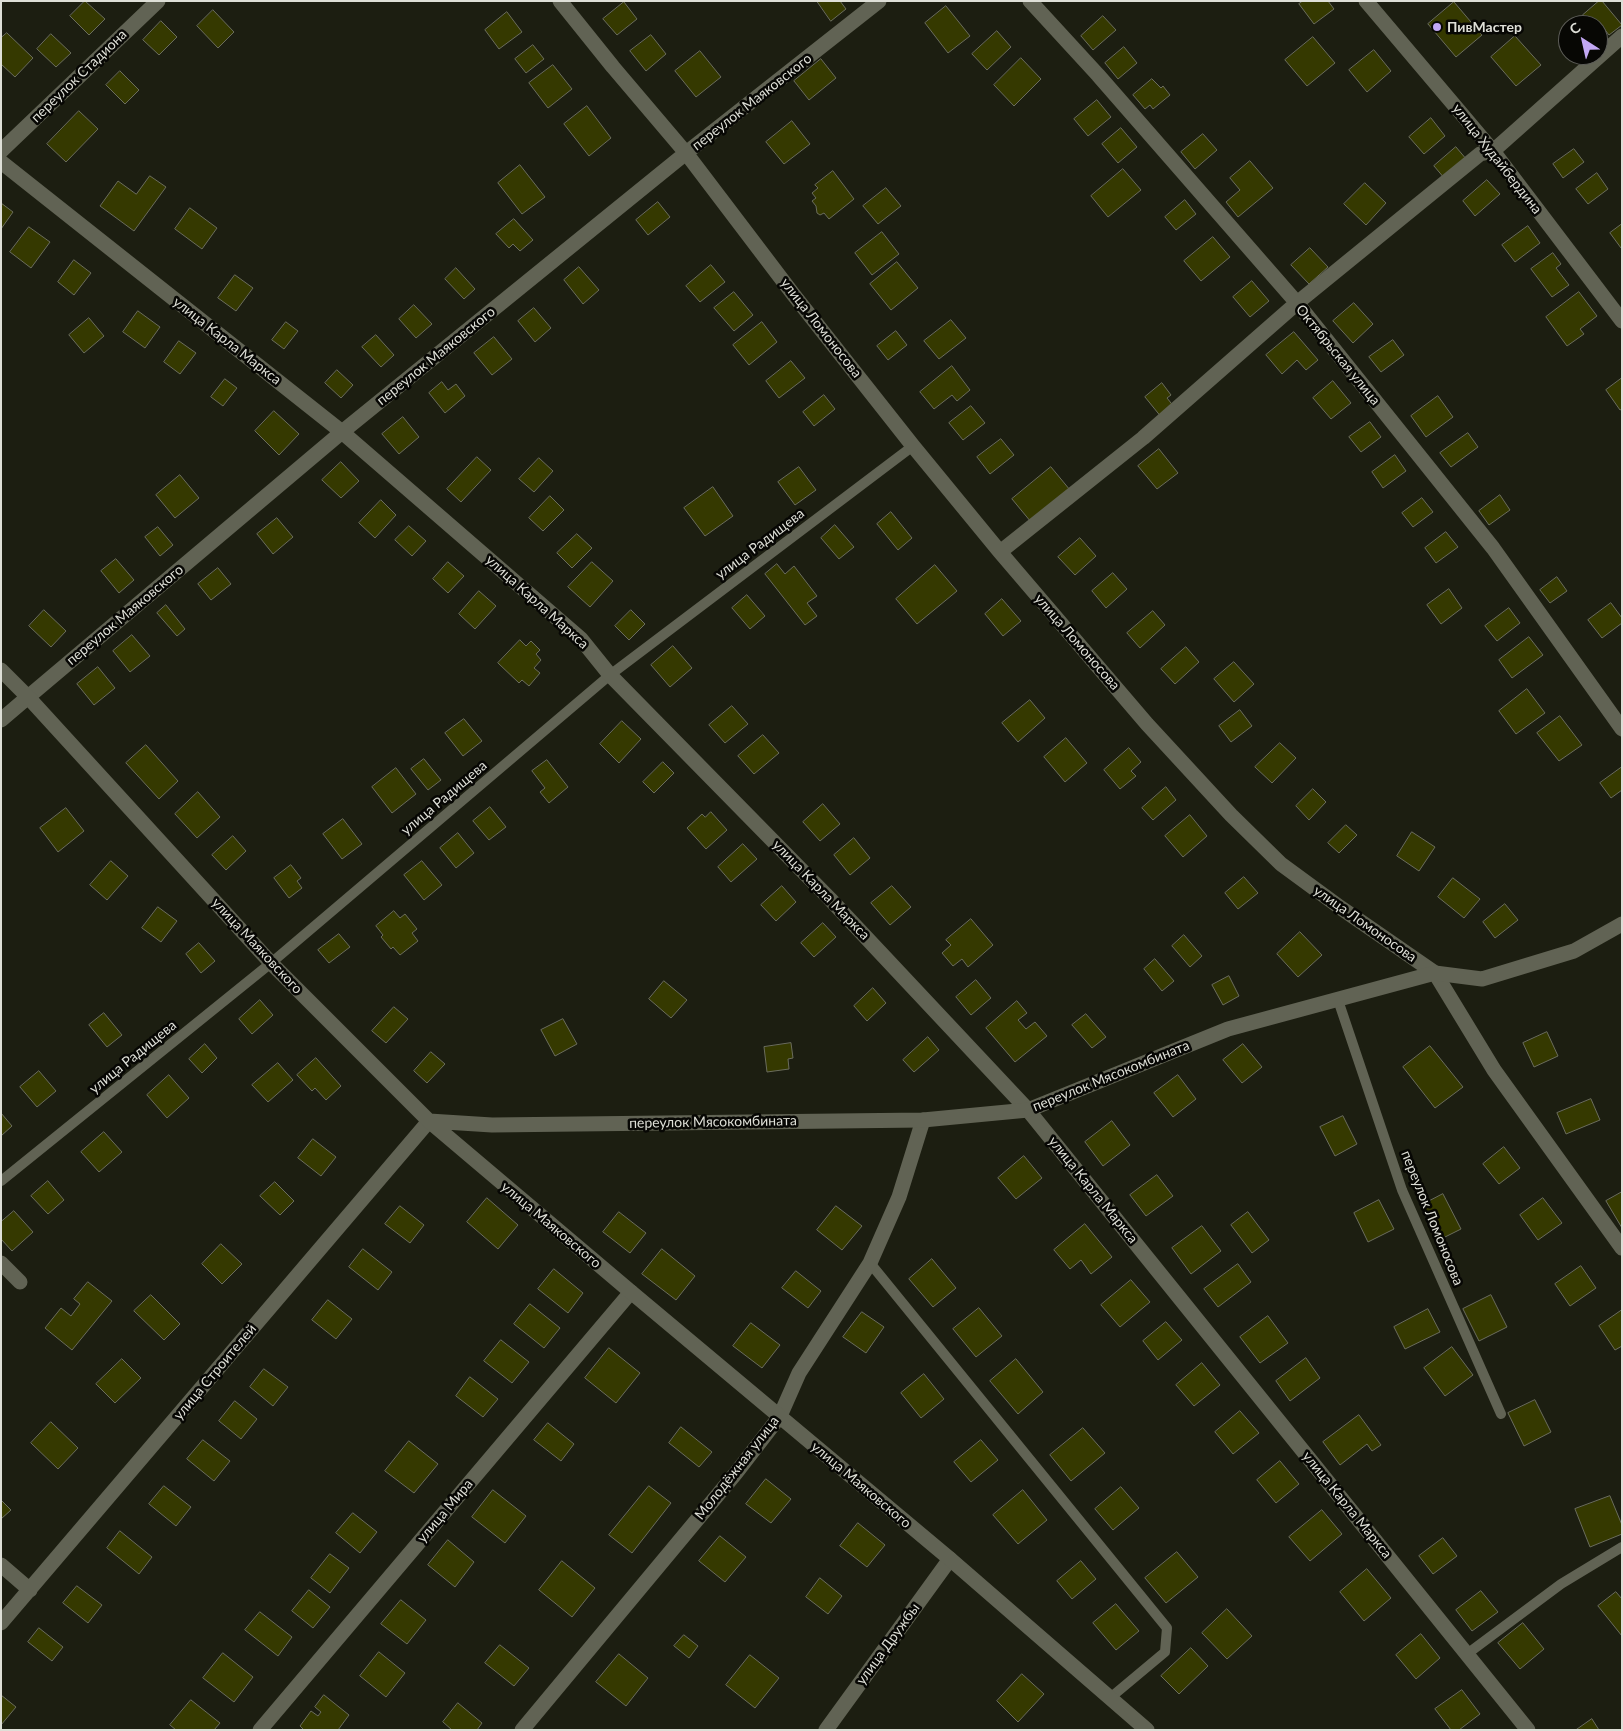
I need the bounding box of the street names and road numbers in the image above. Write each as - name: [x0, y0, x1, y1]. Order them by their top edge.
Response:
- street label: переулок Стадиона: [28, 26, 130, 126]
- street label: переулок Маяковского: [689, 50, 815, 154]
- street label: улица Худайбердина: [1449, 101, 1545, 217]
- street label: улица Ломоносова: [777, 275, 865, 381]
- street label: улица Карла Маркса: [170, 294, 284, 388]
- street label: Октябрьская улица: [1292, 301, 1384, 409]
- street label: переулок Маяковского: [373, 303, 499, 409]
- street label: улица Радищева: [712, 505, 808, 583]
- street label: улица Карла Маркса: [482, 551, 592, 653]
- street label: переулок Маяковского: [63, 561, 187, 669]
- street label: улица Ломоносова: [1031, 591, 1123, 693]
- street label: улица Радищева: [398, 757, 490, 839]
- street label: улица Карла Маркса: [769, 836, 873, 944]
- street label: улица Ломоносова: [1310, 882, 1420, 966]
- street label: улица Маяковского: [208, 894, 306, 998]
- street label: улица Радищева: [86, 1017, 180, 1097]
- street label: переулок Мясокомбината: [1030, 1037, 1192, 1115]
- street label: переулок Мясокомбината: [629, 1112, 797, 1132]
- street label: улица Карла Маркса: [1045, 1133, 1141, 1247]
- street label: переулок Ломоносова: [1397, 1148, 1467, 1288]
- street label: улица Маяковского: [498, 1178, 604, 1272]
- street label: улица Строителей: [170, 1321, 260, 1423]
- street label: Молодёжная улица: [691, 1413, 783, 1523]
- street label: улица Маяковского: [808, 1438, 914, 1532]
- street label: улица Карла Маркса: [1299, 1448, 1395, 1562]
- street label: улица Мира: [414, 1476, 476, 1546]
- street label: улица Дружбы: [853, 1600, 923, 1688]

